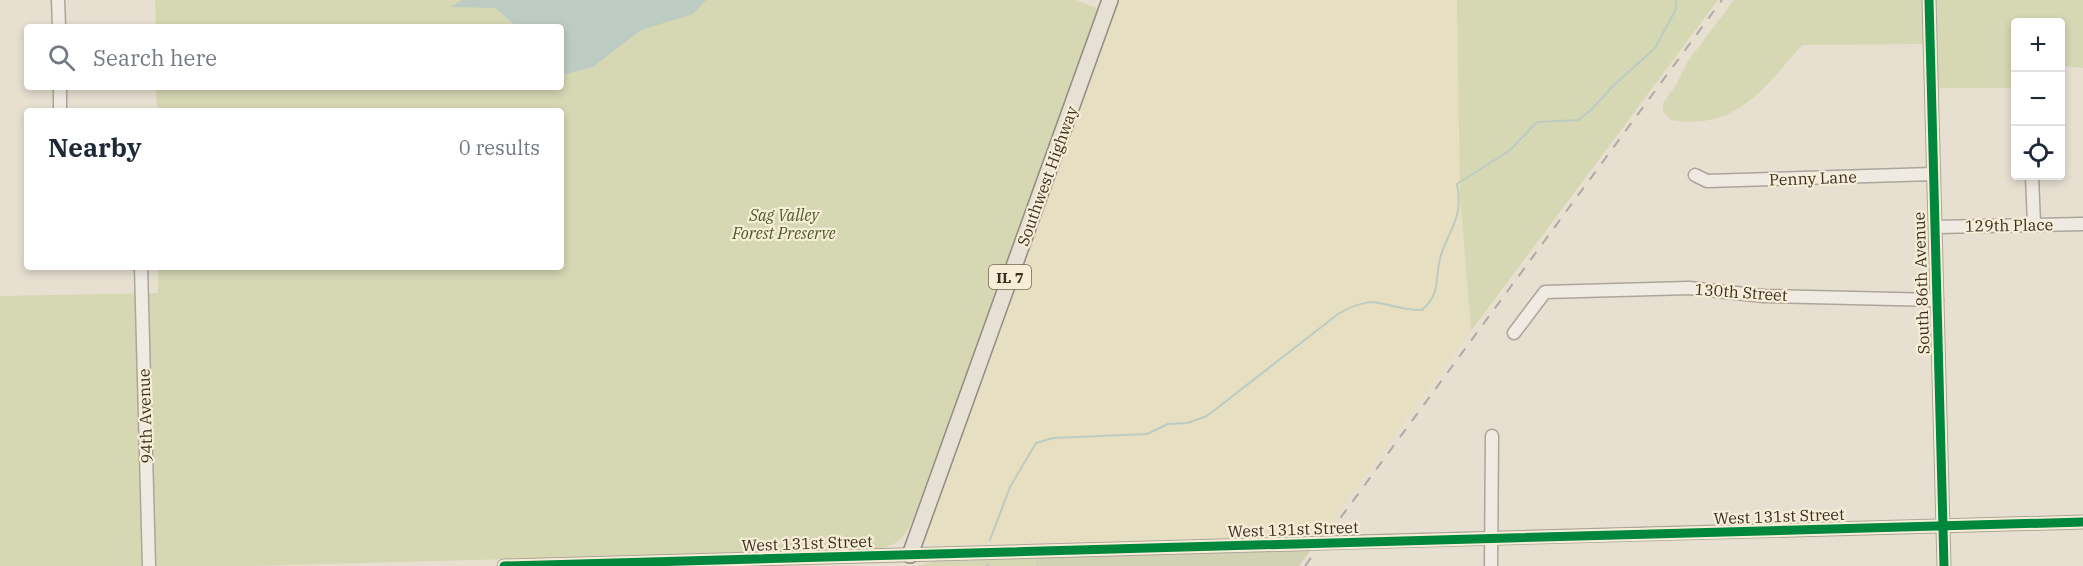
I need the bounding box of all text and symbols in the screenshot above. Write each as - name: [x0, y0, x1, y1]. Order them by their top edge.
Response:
- map controls: [2011, 18, 2065, 180]
- button: +: [2011, 18, 2065, 72]
- search box: [24, 24, 564, 90]
- icon: search: [45, 41, 78, 74]
- text: Search here: [93, 43, 217, 72]
- button: −: [2011, 72, 2065, 126]
- street label: Southwest Highway: [1012, 103, 1082, 249]
- button: locate: [2011, 126, 2065, 180]
- text: Nearby: [48, 130, 142, 164]
- text: 0 results: [459, 134, 540, 161]
- street label: Penny Lane: [1769, 166, 1857, 190]
- park label: Sag Valley Forest Preserve: [731, 205, 836, 243]
- street label: South 86th Avenue: [1909, 211, 1933, 355]
- street label: 129th Place: [1965, 214, 2053, 236]
- road number: IL 7: [989, 265, 1031, 289]
- street label: 130th Street: [1694, 279, 1788, 305]
- street label: 94th Avenue: [133, 368, 157, 464]
- street label: West 131st Street: [1713, 504, 1845, 528]
- street label: West 131st Street: [1227, 517, 1359, 541]
- street label: West 131st Street: [741, 531, 873, 555]

